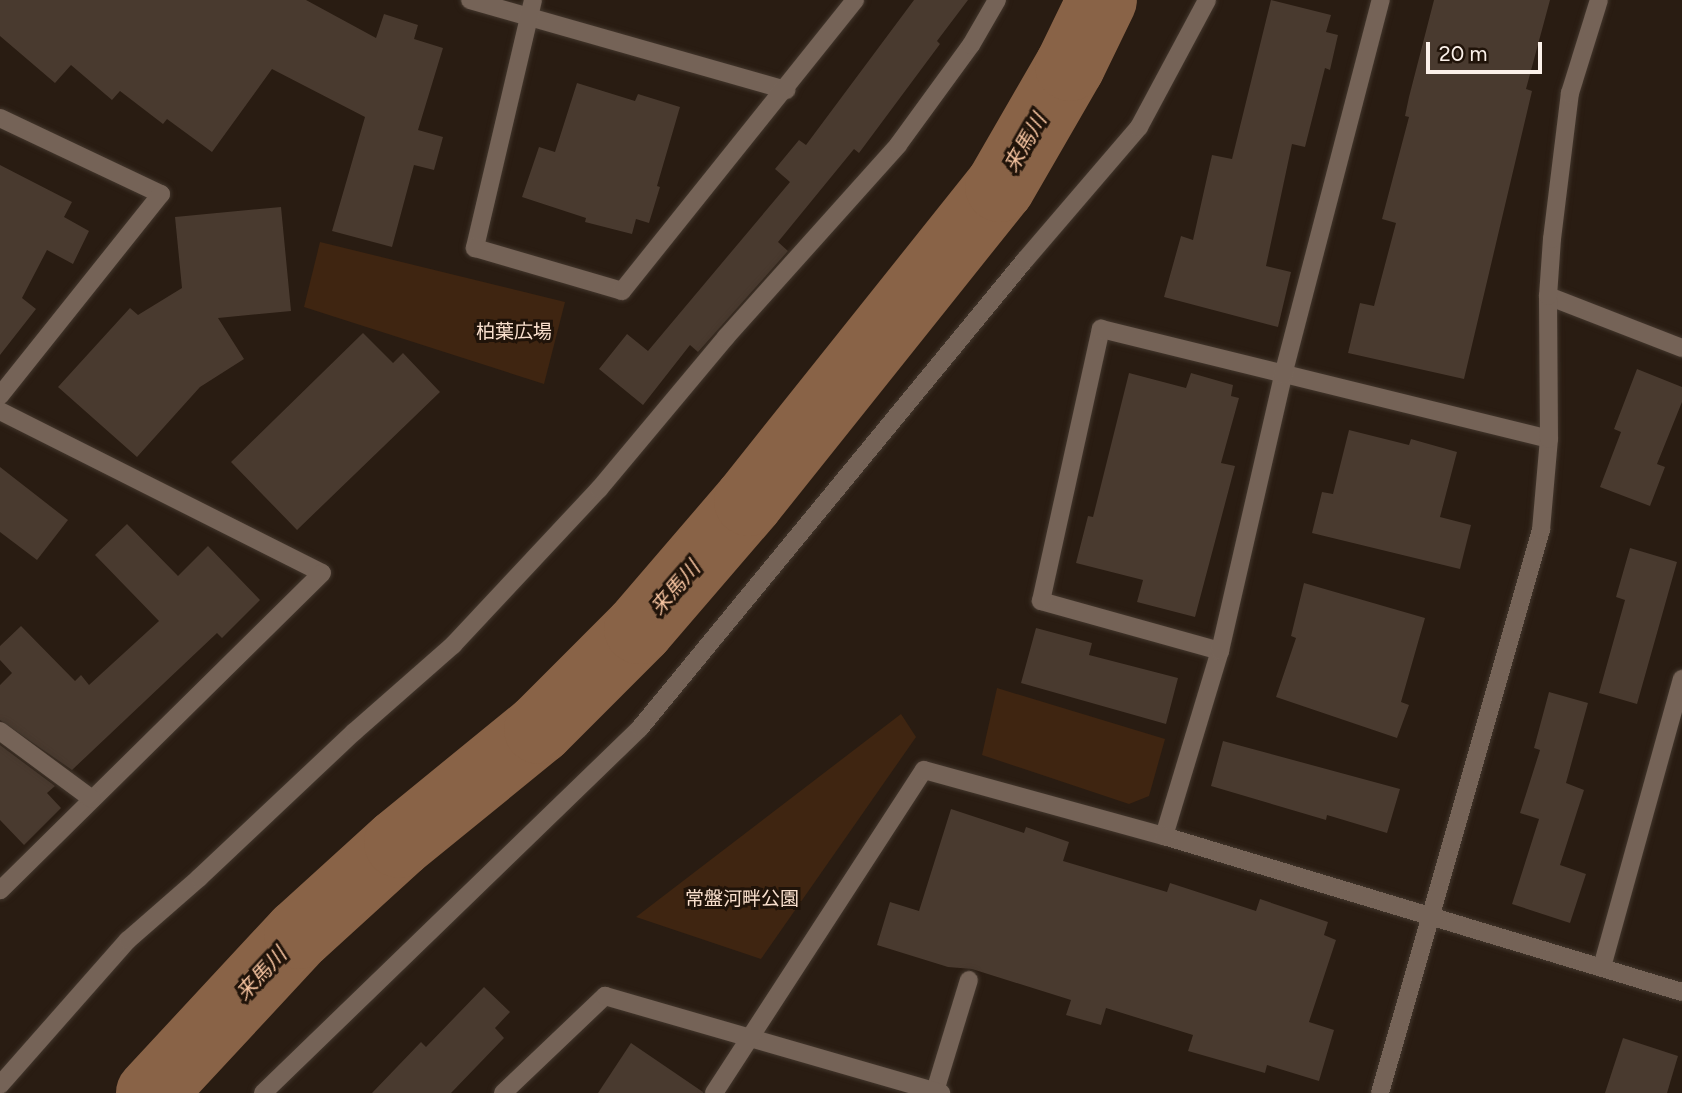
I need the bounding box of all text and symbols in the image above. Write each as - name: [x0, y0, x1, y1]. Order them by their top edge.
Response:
- scale bar: [1430, 28, 1546, 72]
- text: 20 m: [1439, 41, 1487, 66]
- water label: 来馬川: [998, 109, 1052, 177]
- park label: 柏葉広場: [476, 321, 552, 343]
- water label: 来馬川: [645, 556, 705, 620]
- park label: 常盤河畔公園: [685, 888, 799, 910]
- water label: 来馬川: [230, 942, 292, 1006]

